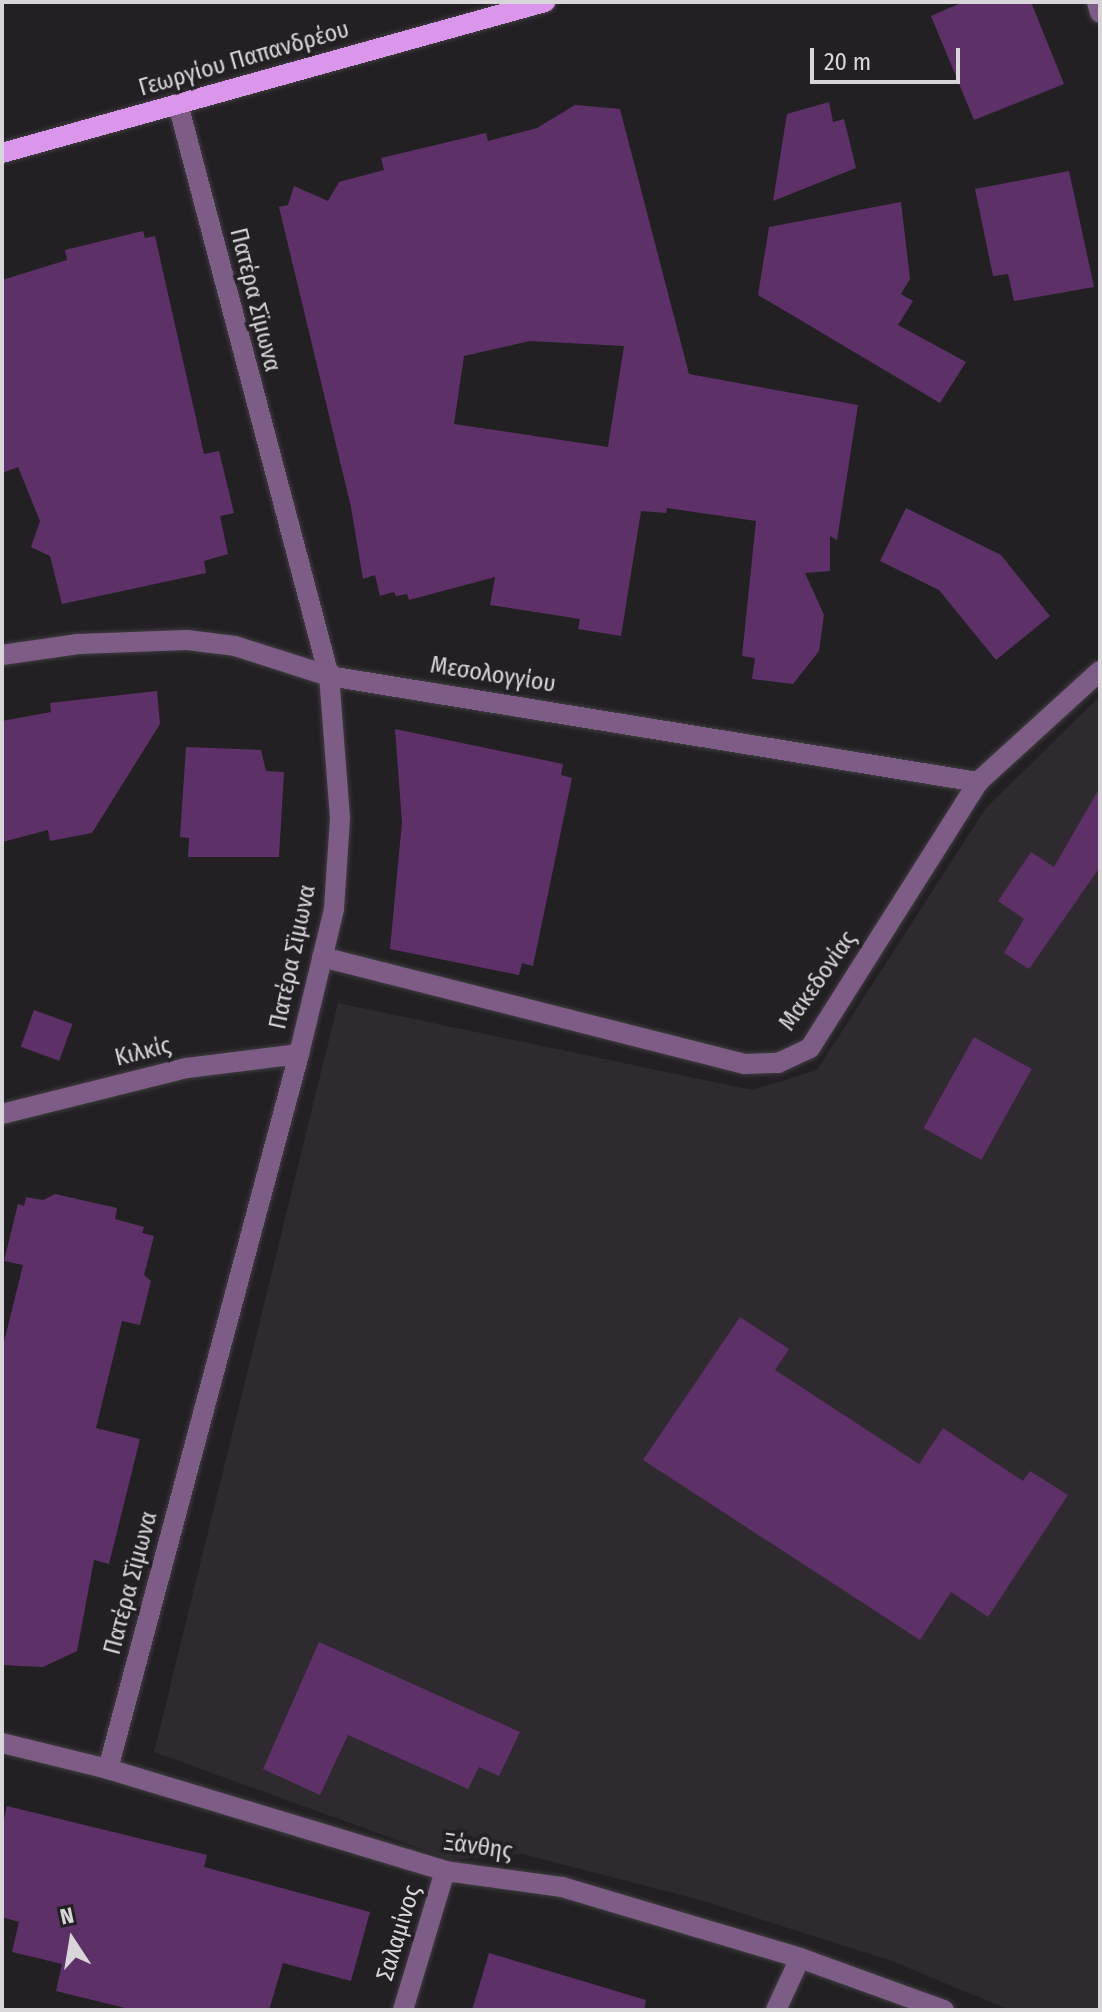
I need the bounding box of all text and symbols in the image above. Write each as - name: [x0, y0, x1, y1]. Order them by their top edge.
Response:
- street label: Γεωργίου Παπανδρέου: [135, 15, 353, 103]
- scale bar: [814, 32, 964, 82]
- text: 20 m: [824, 48, 871, 76]
- street label: Πατέρα Σϊμωνα: [223, 225, 287, 375]
- street label: Μεσολογγίου: [428, 651, 558, 699]
- street label: Πατέρα Σϊμωνα: [264, 882, 322, 1032]
- street label: Μακεδονίας: [773, 926, 863, 1036]
- street label: Κιλκίς: [112, 1031, 174, 1073]
- street label: Πατέρα Σϊμωνα: [98, 1508, 164, 1658]
- street label: Ξάνθης: [442, 1828, 514, 1866]
- street label: Σαλαμίνος: [371, 1882, 427, 1984]
- north arrow: [32, 1900, 112, 1980]
- text: N: [58, 1901, 76, 1931]

